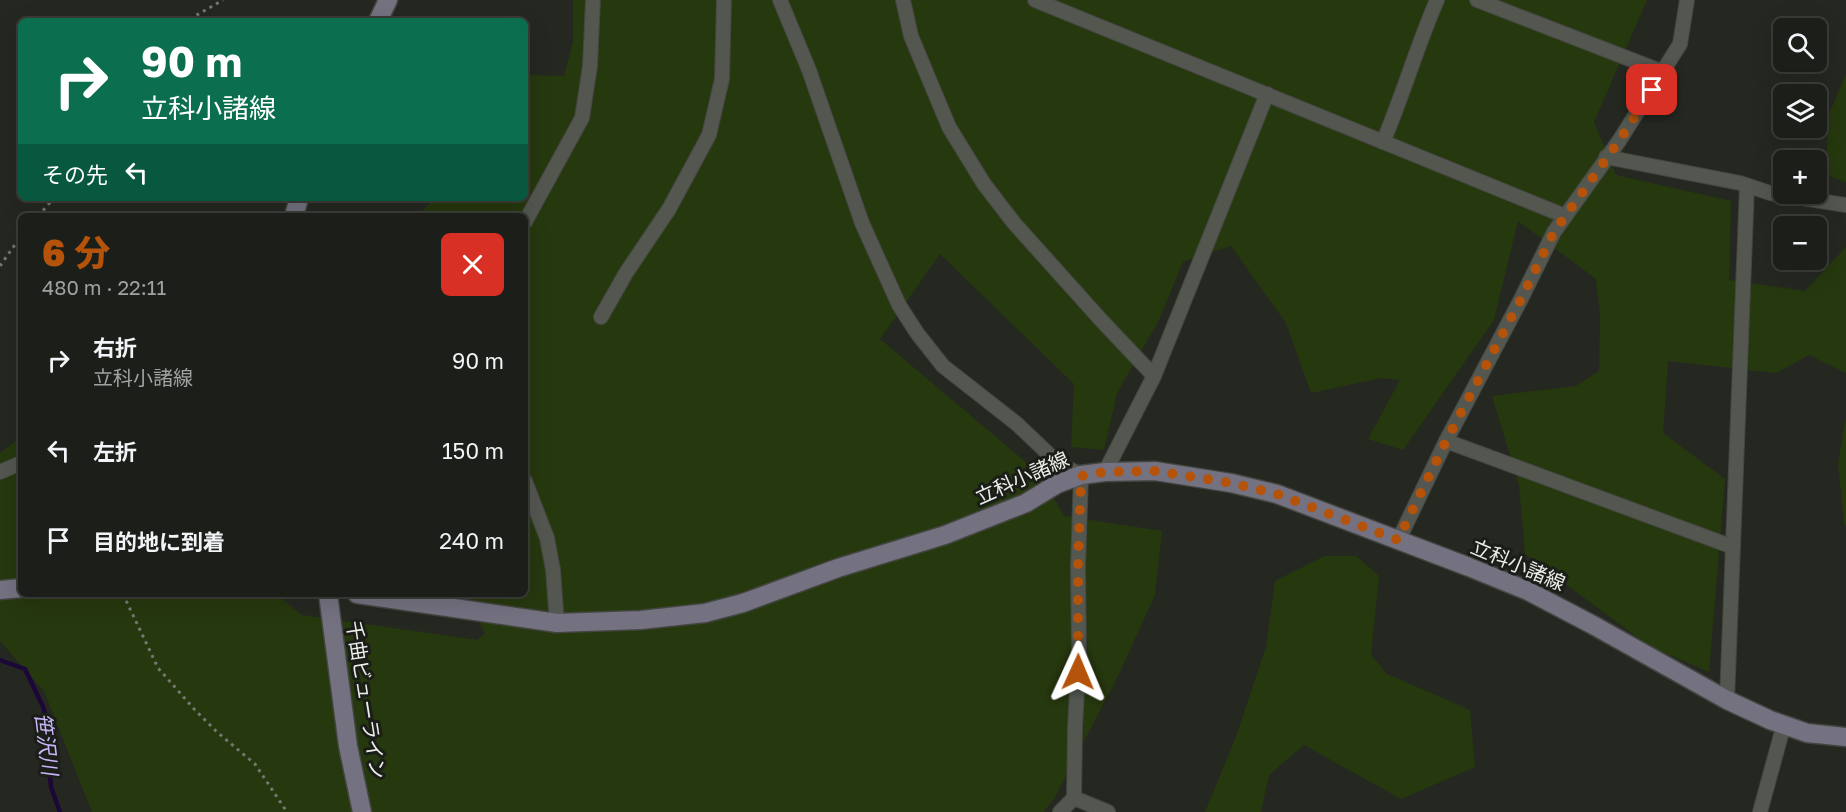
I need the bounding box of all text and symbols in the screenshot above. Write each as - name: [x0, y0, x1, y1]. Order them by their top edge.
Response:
- map controls: [1773, 18, 1827, 270]
- button: search: [1773, 18, 1827, 72]
- text: 90 m: [141, 36, 242, 86]
- icon: right: [42, 42, 120, 120]
- pin: [1626, 64, 1677, 115]
- icon: arrive: [1635, 73, 1668, 106]
- button: layers: [1773, 84, 1827, 138]
- text: 立科小諸線: [141, 92, 276, 124]
- button: +: [1773, 150, 1827, 204]
- icon: left: [120, 156, 153, 189]
- text: その先: [42, 161, 108, 188]
- button: −: [1773, 216, 1827, 270]
- text: 6 分: [42, 231, 110, 274]
- button: close: [441, 233, 504, 296]
- text: 480 m · 22:11: [42, 275, 166, 299]
- text: 右折: [93, 334, 137, 361]
- icon: right: [42, 344, 75, 377]
- text: 90 m: [452, 347, 504, 374]
- text: 立科小諸線: [93, 365, 193, 389]
- icon: left: [42, 434, 75, 467]
- text: 150 m: [442, 437, 504, 464]
- text: 左折: [93, 438, 137, 465]
- street label: 立科小諸線: [971, 446, 1072, 508]
- icon: arrive: [42, 524, 75, 557]
- text: 240 m: [439, 527, 504, 554]
- text: 目的地に到着: [93, 528, 225, 555]
- street label: 立科小諸線: [1468, 533, 1569, 595]
- street label: 千曲ビューライン: [343, 619, 391, 781]
- position arrow: [1046, 640, 1110, 704]
- water label: 笹沢川: [30, 711, 64, 779]

